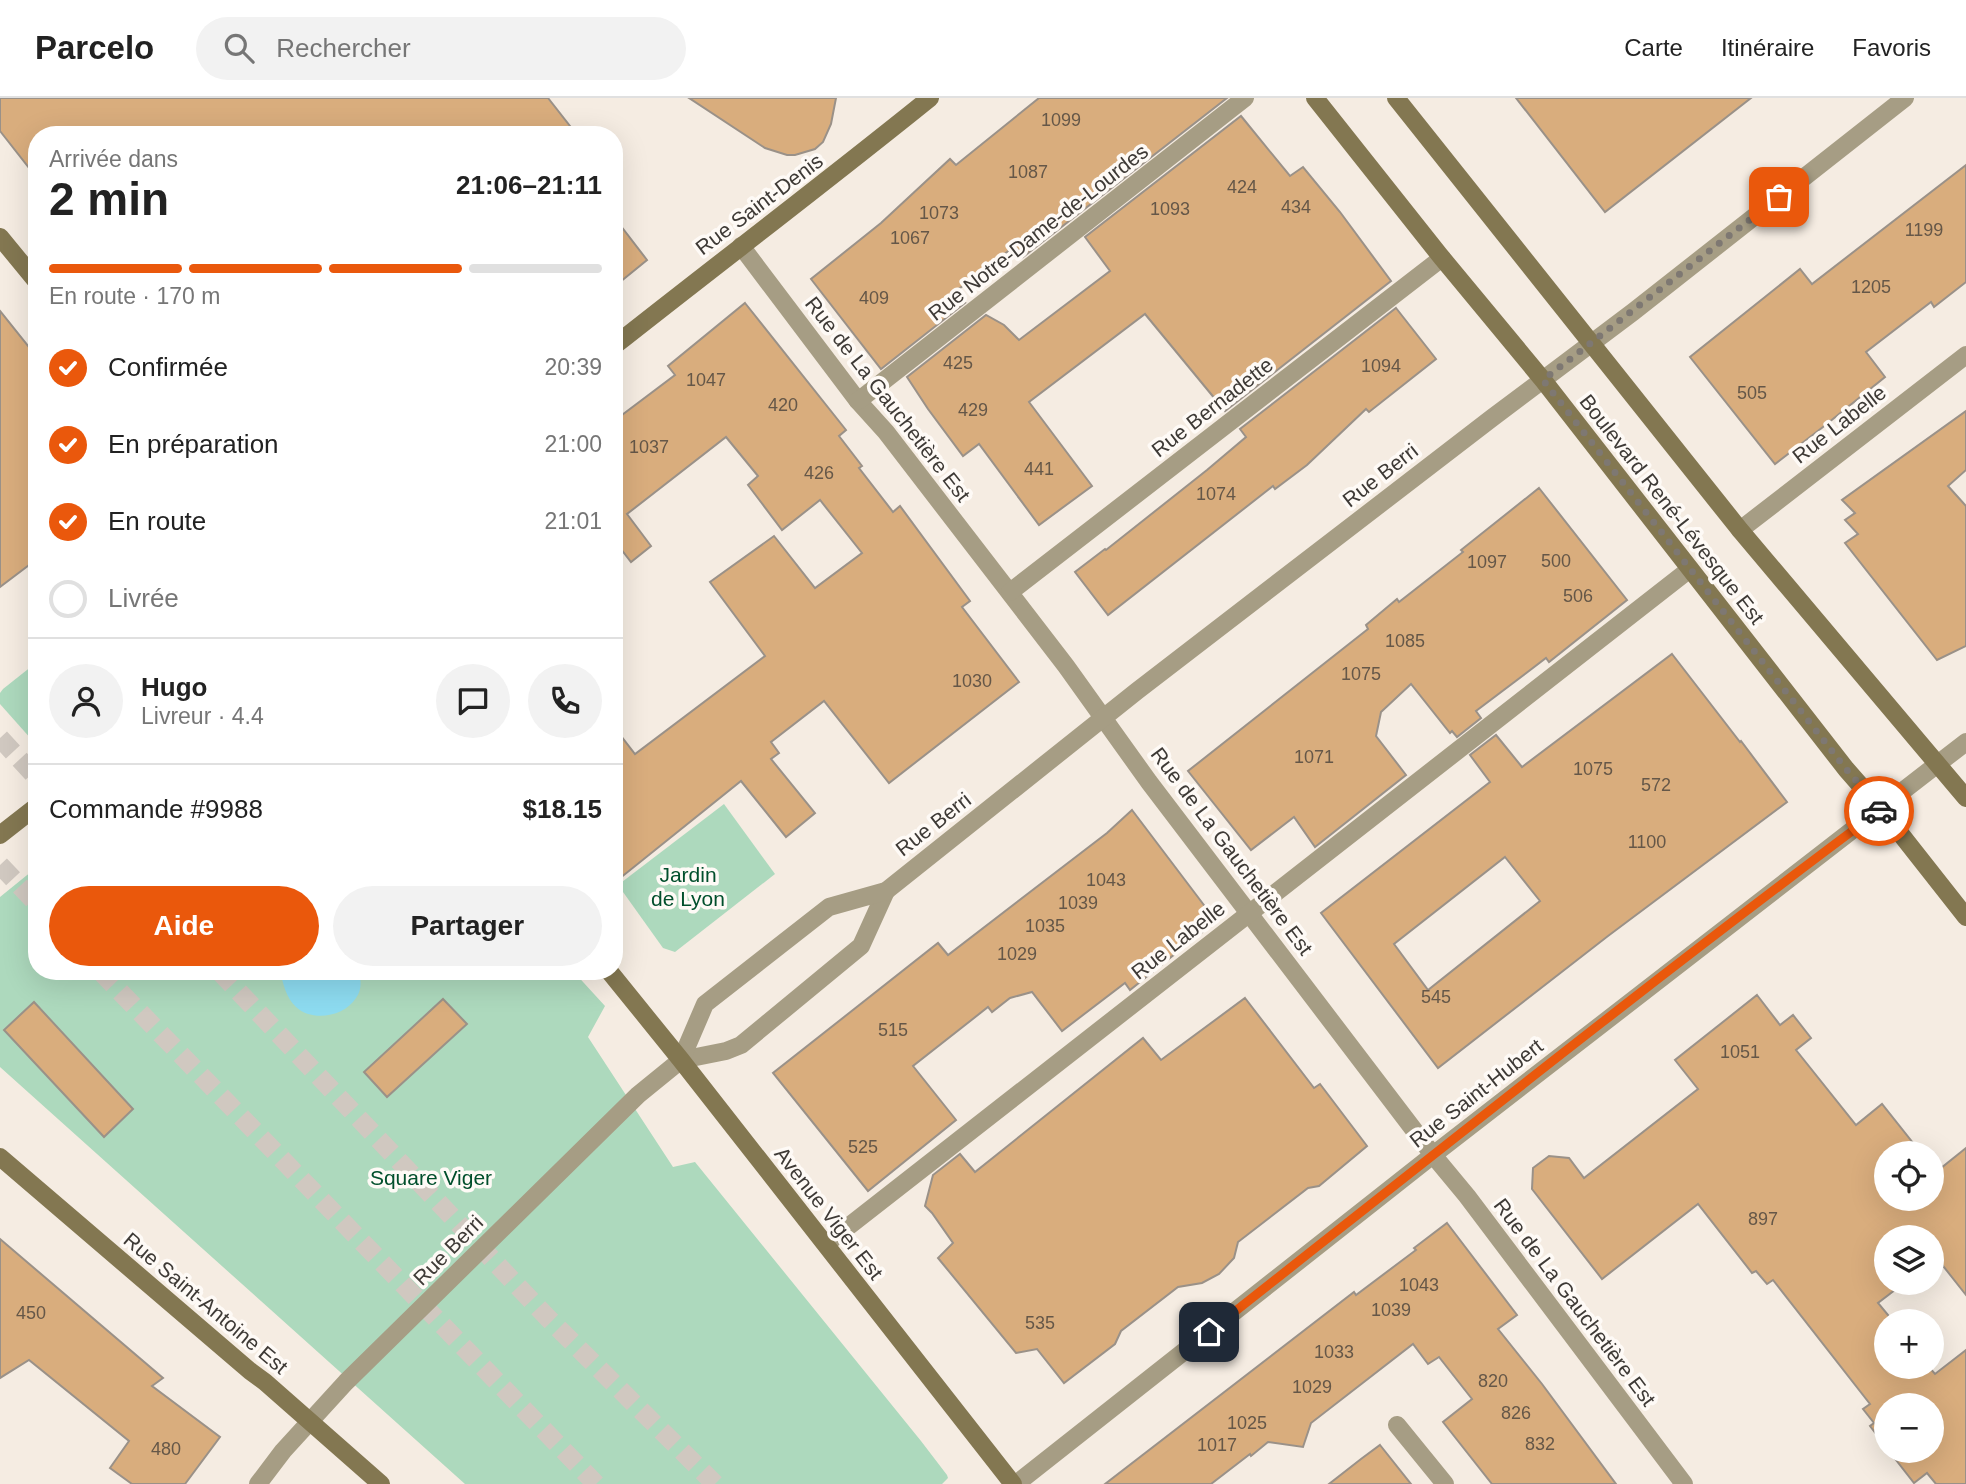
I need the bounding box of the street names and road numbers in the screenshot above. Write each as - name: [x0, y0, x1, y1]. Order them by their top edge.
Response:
- street label: Rue Notre-Dame-de-Lourdes: [924, 139, 1152, 325]
- street label: Rue Saint-Denis: [691, 149, 827, 259]
- street label: Rue de La Gauchetière Est: [801, 292, 975, 506]
- street label: Rue Bernadette: [1147, 353, 1277, 461]
- street label: Rue Labelle: [1788, 380, 1890, 468]
- street label: Boulevard René-Lévesque Est: [1575, 390, 1769, 628]
- street label: Rue Berri: [1338, 439, 1422, 511]
- street label: Rue de La Gauchetière Est: [1147, 743, 1318, 959]
- street label: Rue Berri: [891, 788, 975, 860]
- street label: Rue Labelle: [1127, 896, 1229, 984]
- street label: Rue Saint-Hubert: [1405, 1034, 1547, 1152]
- street label: Avenue Viger Est: [770, 1142, 888, 1284]
- street label: Rue de La Gauchetière Est: [1490, 1194, 1661, 1410]
- street label: Rue Berri: [409, 1211, 487, 1289]
- street label: Rue Saint-Antoine Est: [119, 1228, 293, 1378]

